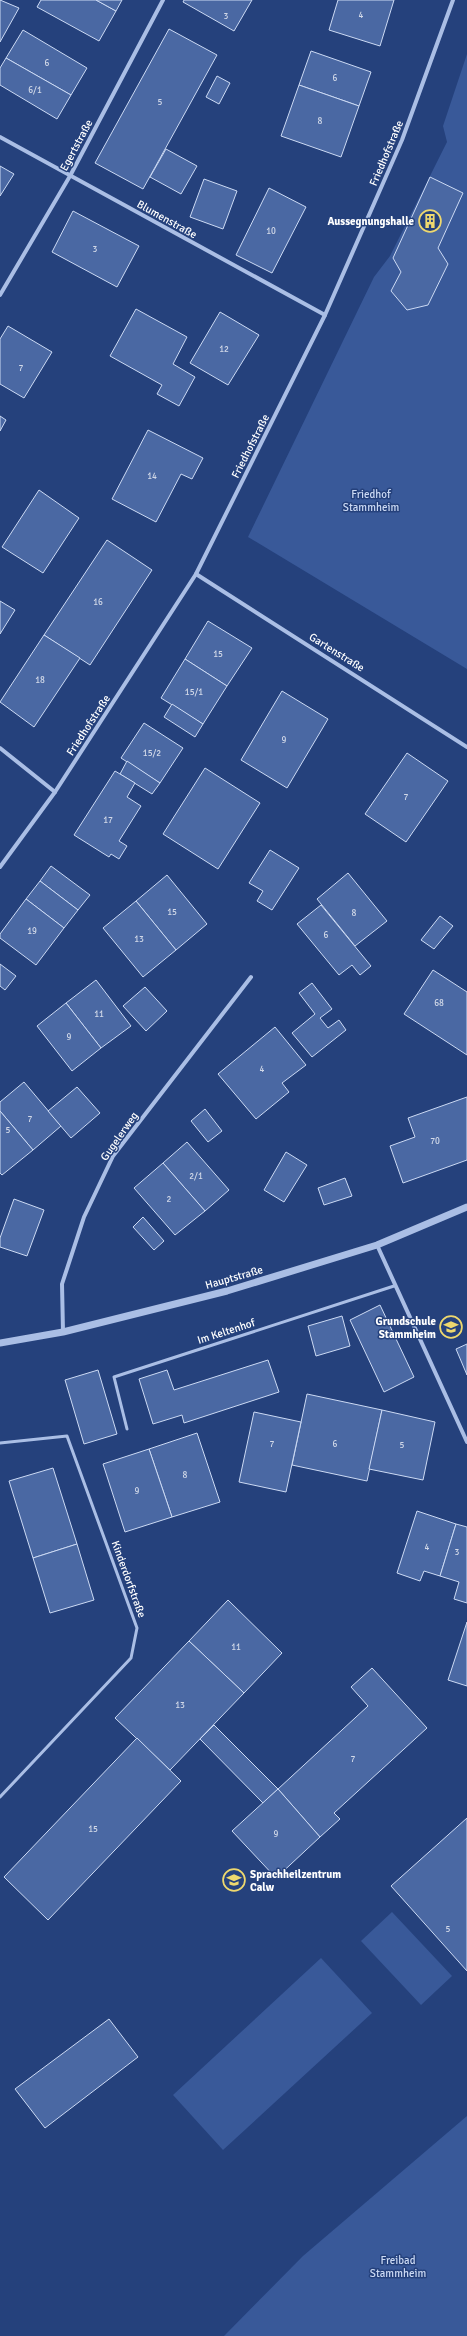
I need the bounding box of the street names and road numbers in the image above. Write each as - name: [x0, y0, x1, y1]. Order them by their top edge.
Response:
- street label: Egertstraße: [58, 117, 95, 173]
- street label: Friedhofstraße: [367, 118, 406, 188]
- street label: Blumenstraße: [134, 198, 199, 241]
- street label: Friedhofstraße: [229, 412, 272, 480]
- street label: Gartenstraße: [307, 630, 367, 675]
- street label: Friedhofstraße: [64, 692, 113, 758]
- street label: Gugelerweg: [98, 1109, 141, 1163]
- street label: Hauptstraße: [204, 1263, 264, 1292]
- street label: Im Keltenhof: [196, 1316, 258, 1347]
- street label: Kinderdorfstraße: [109, 1539, 148, 1619]

